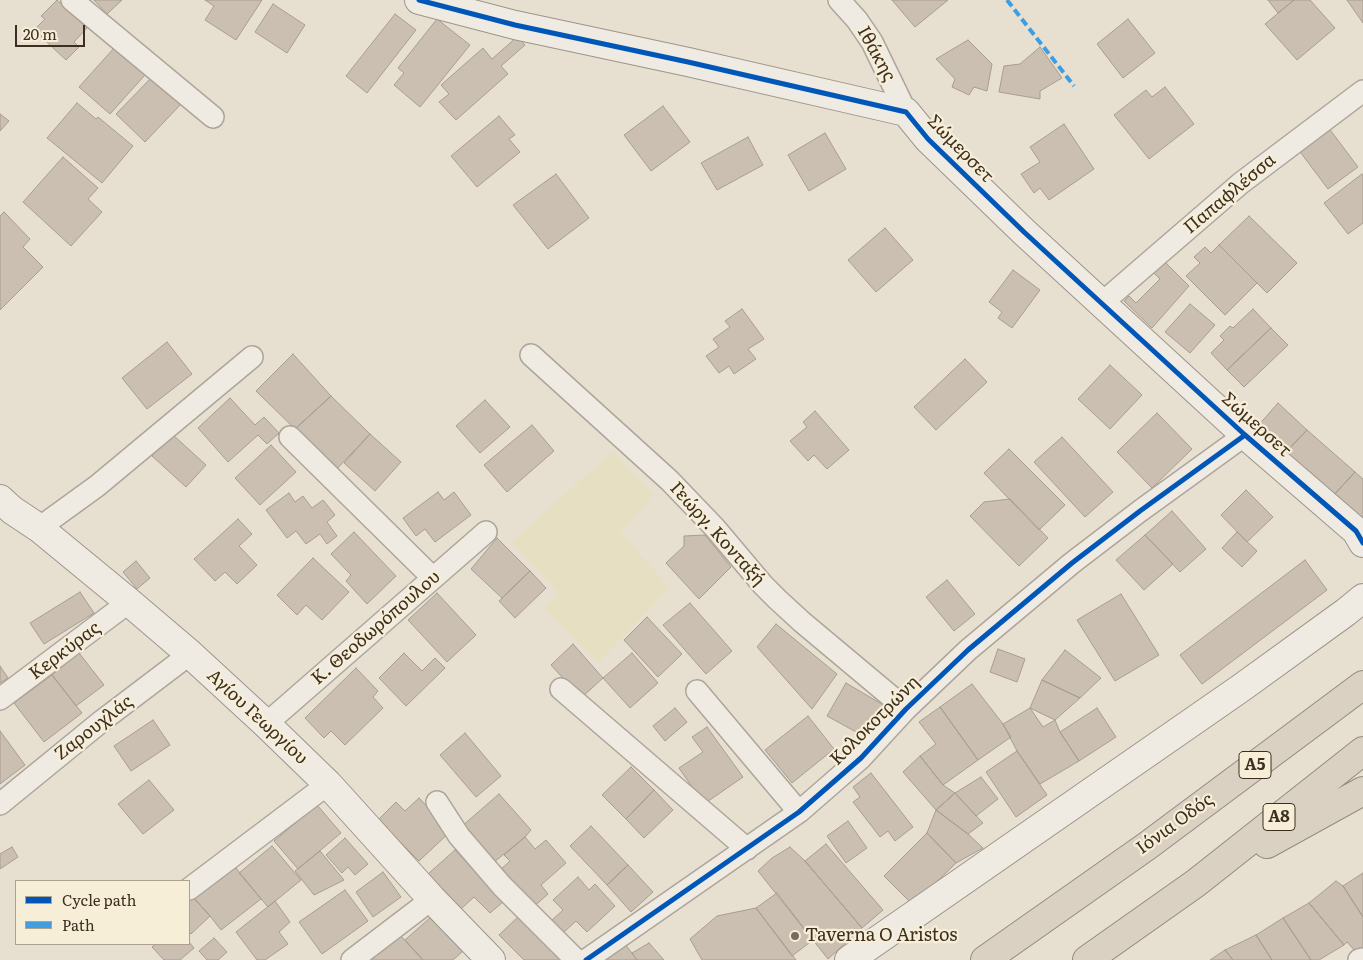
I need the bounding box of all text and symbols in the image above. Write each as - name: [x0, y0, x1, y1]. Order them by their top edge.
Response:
- scale bar: [18, 15, 88, 47]
- text: 20 m: [23, 22, 57, 45]
- street label: Ιθάκης: [852, 23, 900, 85]
- street label: Σώμερσετ: [922, 111, 998, 187]
- street label: Παπαφλέσσα: [1180, 149, 1280, 239]
- street label: Σώμερσετ: [1217, 388, 1295, 462]
- street label: Γεώργ. Κονταξή: [665, 478, 769, 590]
- street label: Κ. Θεοδωρόπουλου: [307, 566, 445, 690]
- street label: Κερκύρας: [25, 617, 105, 685]
- street label: Αγίου Γεωργίου: [202, 665, 312, 769]
- street label: Κολοκοτρώνη: [826, 672, 924, 770]
- street label: Ζαρουχλάς: [51, 691, 137, 765]
- road number: Α5: [1239, 752, 1271, 778]
- street label: Ιόνια Οδός: [1132, 789, 1218, 859]
- road number: Α8: [1263, 804, 1295, 830]
- legend: [15, 880, 190, 945]
- text: Cycle path: [62, 888, 136, 911]
- text: Path: [62, 913, 95, 936]
- place label: Taverna O Aristos: [805, 925, 957, 947]
- marker: Taverna O Aristos: [789, 930, 801, 942]

